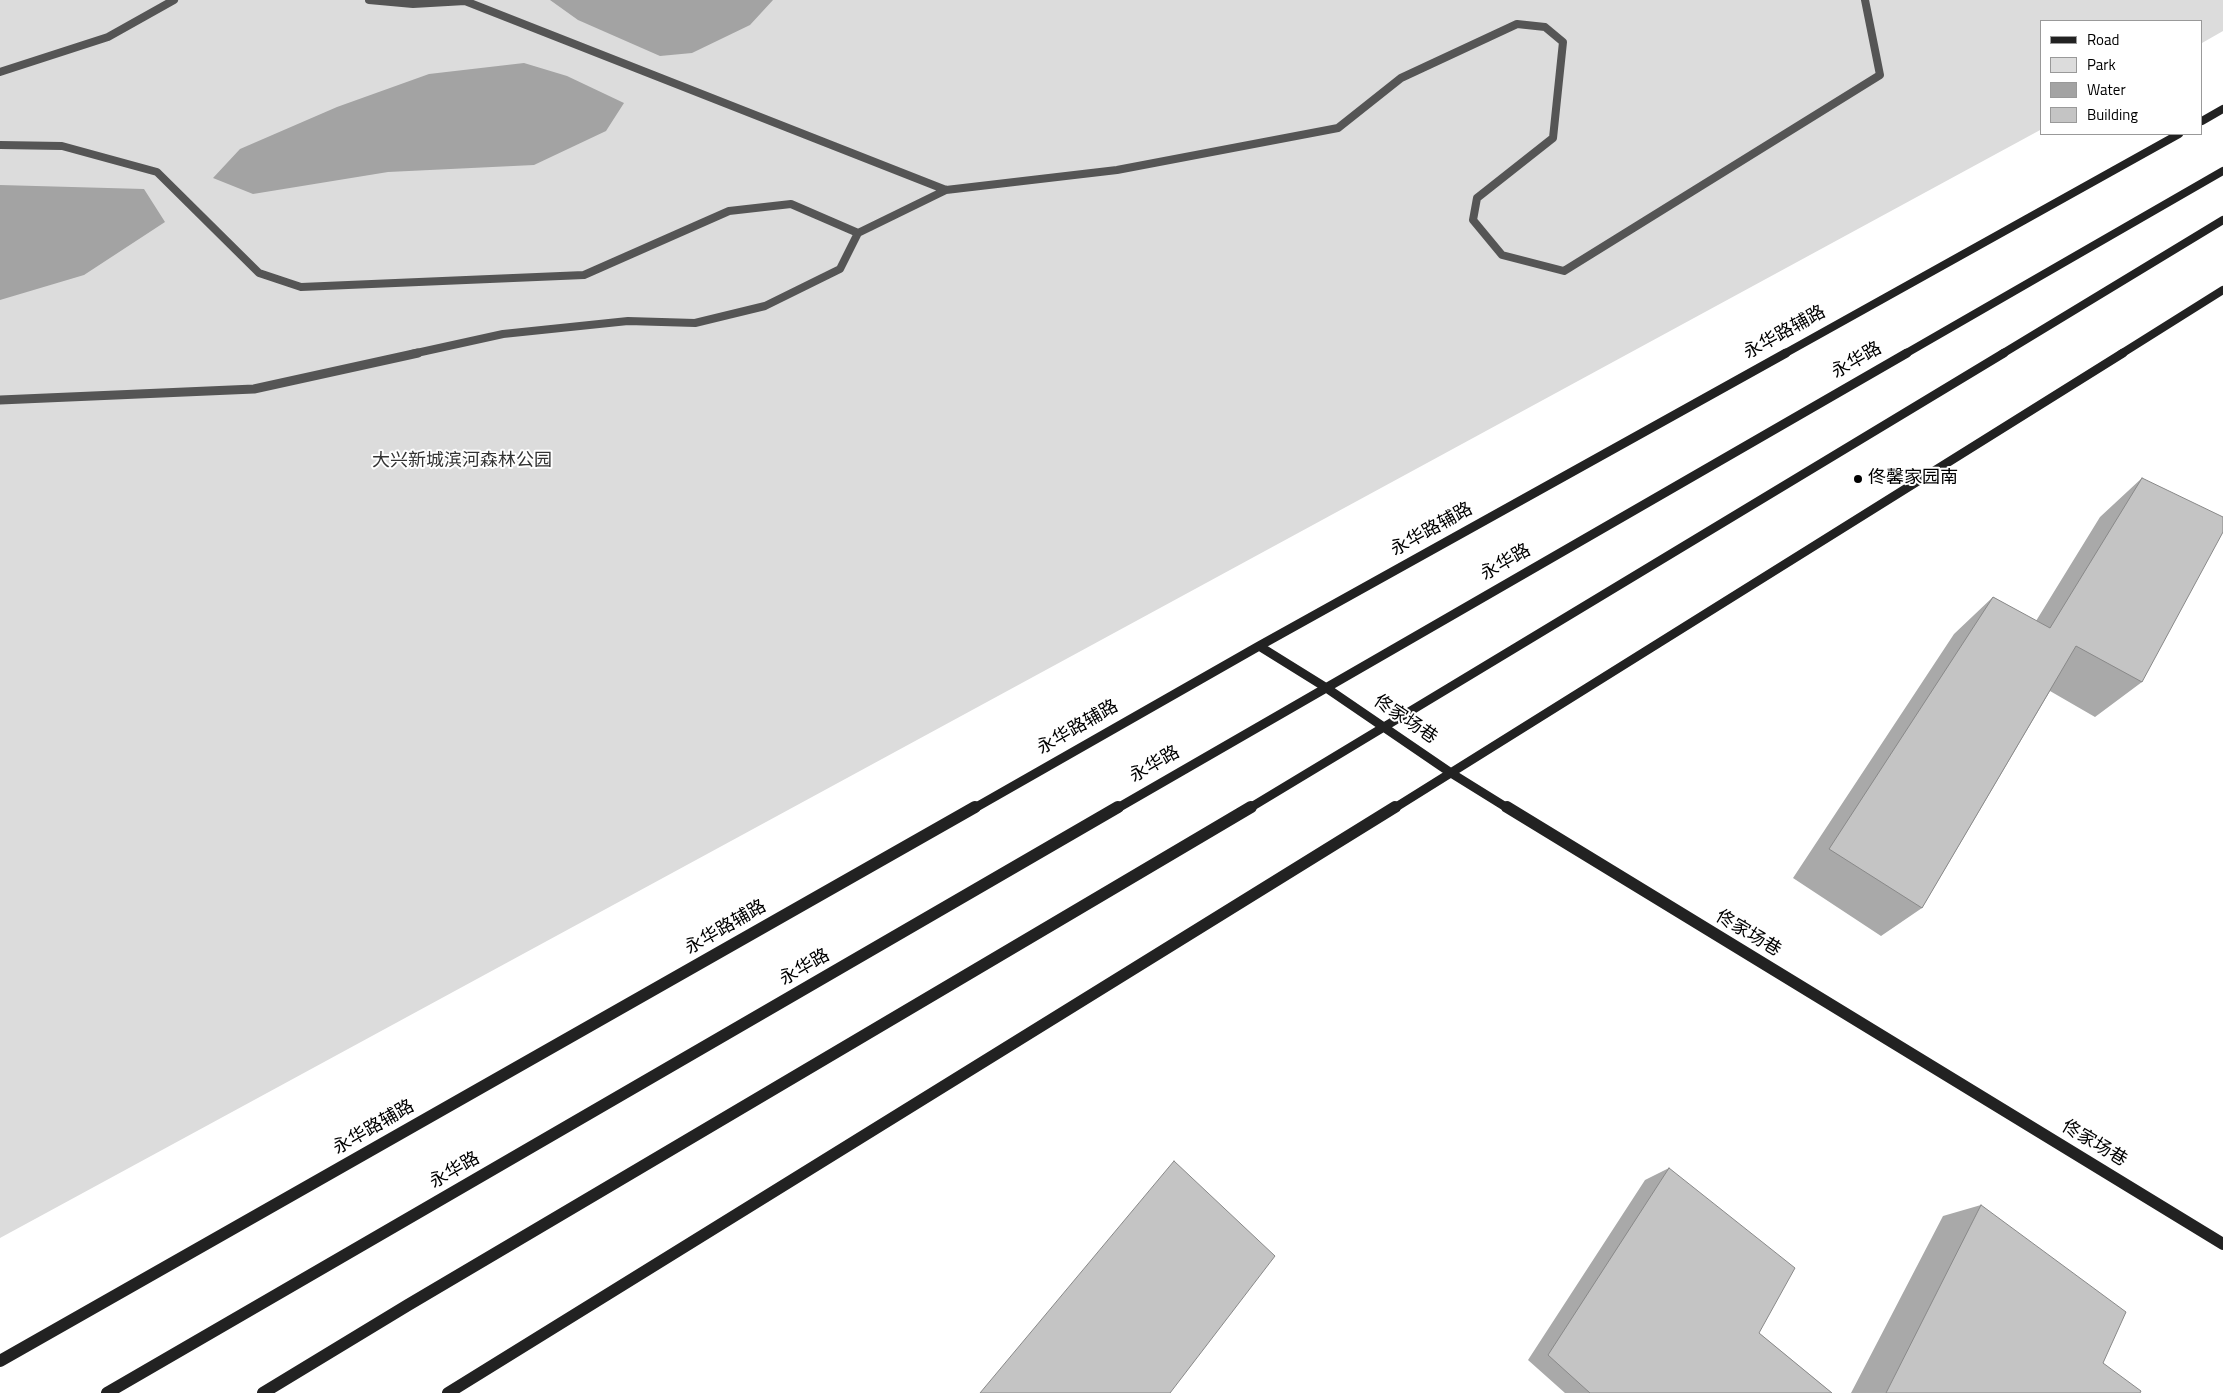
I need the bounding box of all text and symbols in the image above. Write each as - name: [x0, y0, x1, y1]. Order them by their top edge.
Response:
- legend: [2040, 20, 2203, 135]
- text: Road: [2087, 28, 2119, 51]
- text: Park: [2087, 53, 2116, 76]
- text: Water: [2087, 78, 2126, 101]
- text: Building: [2087, 103, 2138, 126]
- street label: 永华路辅路: [1740, 302, 1830, 364]
- street label: 永华路: [1828, 338, 1886, 384]
- park label: 大兴新城滨河森林公园: [372, 451, 552, 473]
- place label: 佟馨家园南: [1868, 468, 1958, 490]
- marker: 佟馨家园南: [1852, 473, 1864, 485]
- street label: 永华路辅路: [1387, 499, 1477, 561]
- street label: 永华路: [1477, 540, 1535, 586]
- street label: 佟家场巷: [1369, 691, 1441, 749]
- street label: 永华路辅路: [1034, 696, 1122, 760]
- street label: 永华路: [1126, 742, 1184, 788]
- street label: 永华路辅路: [682, 896, 770, 960]
- street label: 佟家场巷: [1712, 906, 1784, 962]
- street label: 永华路: [776, 945, 834, 991]
- street label: 永华路辅路: [330, 1096, 418, 1160]
- street label: 佟家场巷: [2058, 1116, 2130, 1172]
- street label: 永华路: [426, 1148, 484, 1194]

